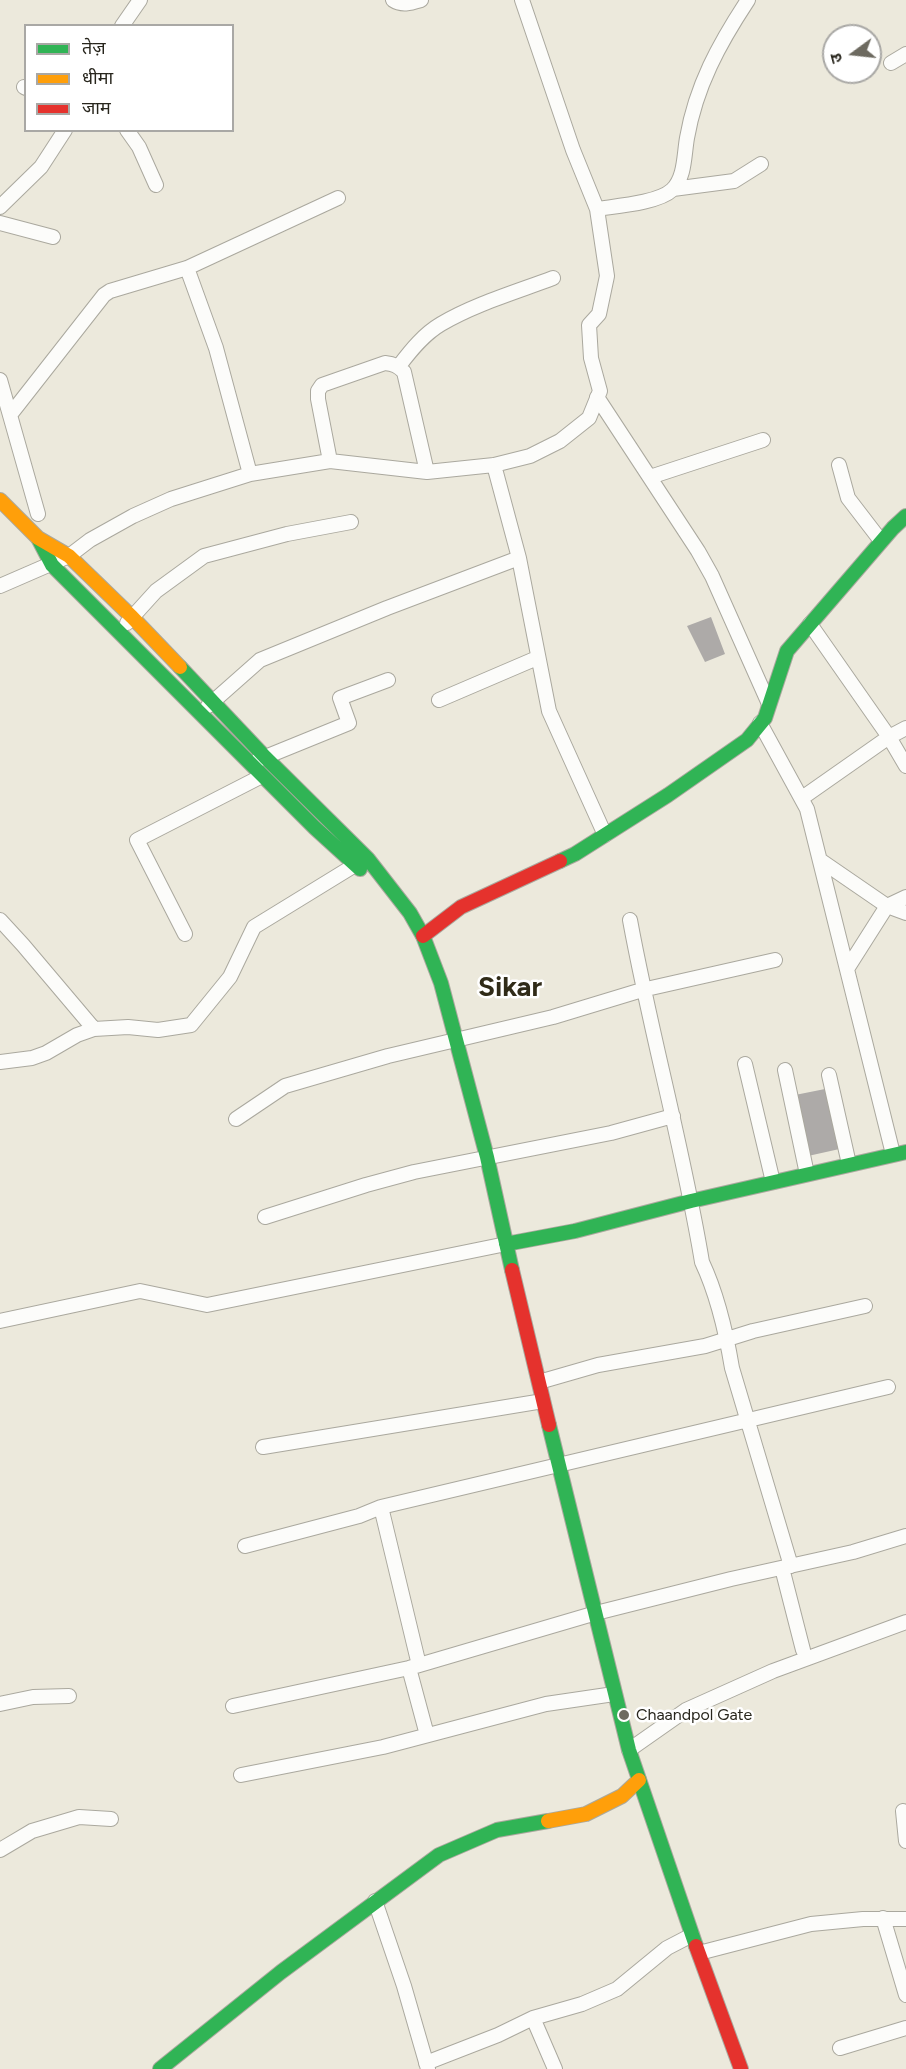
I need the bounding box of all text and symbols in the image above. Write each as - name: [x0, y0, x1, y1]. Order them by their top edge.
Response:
- legend: [24, 24, 234, 132]
- north arrow: [822, 24, 882, 84]
- text: तेज़: [82, 37, 106, 59]
- text: उ: [826, 51, 846, 65]
- text: धीमा: [82, 67, 113, 89]
- text: जाम: [82, 97, 111, 119]
- district label: Sikar: [478, 971, 542, 1005]
- place label: Chaandpol Gate: [636, 1705, 752, 1725]
- marker: Chaandpol Gate: [617, 1708, 631, 1722]

